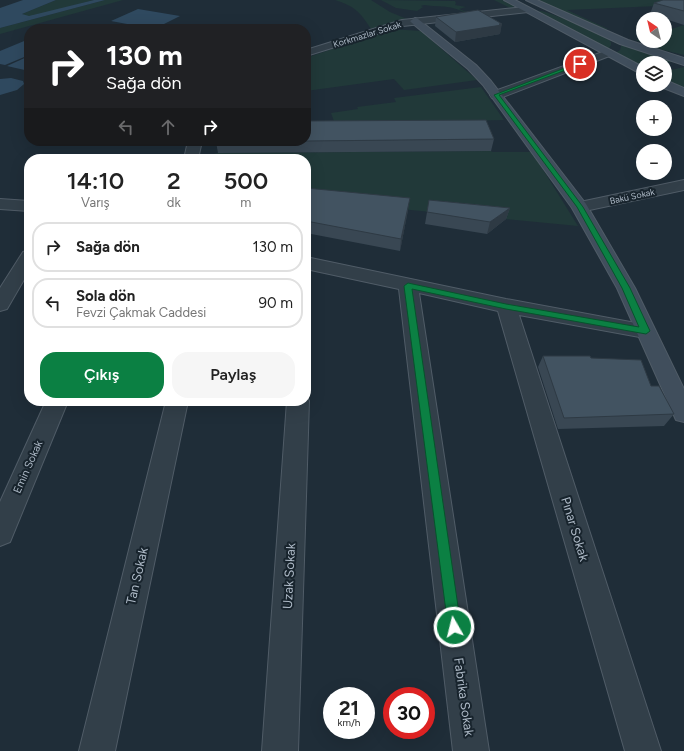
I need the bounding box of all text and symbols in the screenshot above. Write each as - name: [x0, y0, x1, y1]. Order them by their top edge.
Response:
- north arrow: [636, 12, 672, 48]
- map controls: [636, 12, 672, 180]
- street label: Korkmazlar Sokak: [332, 18, 403, 50]
- text: 130 m: [106, 38, 183, 72]
- icon: right: [40, 40, 92, 92]
- pin: [563, 47, 597, 81]
- icon: arrive: [569, 53, 591, 75]
- button: layers: [636, 56, 672, 92]
- text: Sağa dön: [106, 72, 181, 94]
- button: +: [636, 100, 672, 136]
- icon: left: [115, 116, 137, 138]
- icon: ahead: [157, 116, 179, 138]
- icon: right: [199, 116, 221, 138]
- button: −: [636, 144, 672, 180]
- text: 14:10: [67, 166, 124, 195]
- text: 2: [167, 166, 181, 195]
- text: 500: [223, 166, 268, 195]
- street label: Bakü Sokak: [609, 186, 656, 206]
- text: Varış: [81, 195, 110, 210]
- text: dk: [167, 195, 181, 210]
- text: m: [240, 195, 251, 210]
- icon: right: [42, 236, 64, 258]
- text: Sağa dön: [76, 238, 140, 256]
- text: 130 m: [253, 238, 293, 256]
- text: Sola dön: [76, 287, 135, 305]
- icon: left: [42, 292, 64, 314]
- text: 90 m: [258, 294, 293, 312]
- text: Fevzi Çakmak Caddesi: [76, 305, 206, 320]
- button: Çıkış: [40, 352, 164, 398]
- button: Paylaş: [172, 352, 295, 398]
- street label: Emin Sokak: [11, 438, 46, 495]
- street label: Pınar Sokak: [558, 495, 592, 564]
- street label: Uzak Sokak: [280, 542, 298, 610]
- street label: Tan Sokak: [123, 545, 151, 606]
- position arrow: [433, 606, 475, 648]
- street label: Fabrika Sokak: [451, 657, 477, 738]
- speed limit sign: 30: [383, 687, 435, 739]
- text: 21: [339, 696, 359, 720]
- text: km/h: [338, 716, 360, 729]

